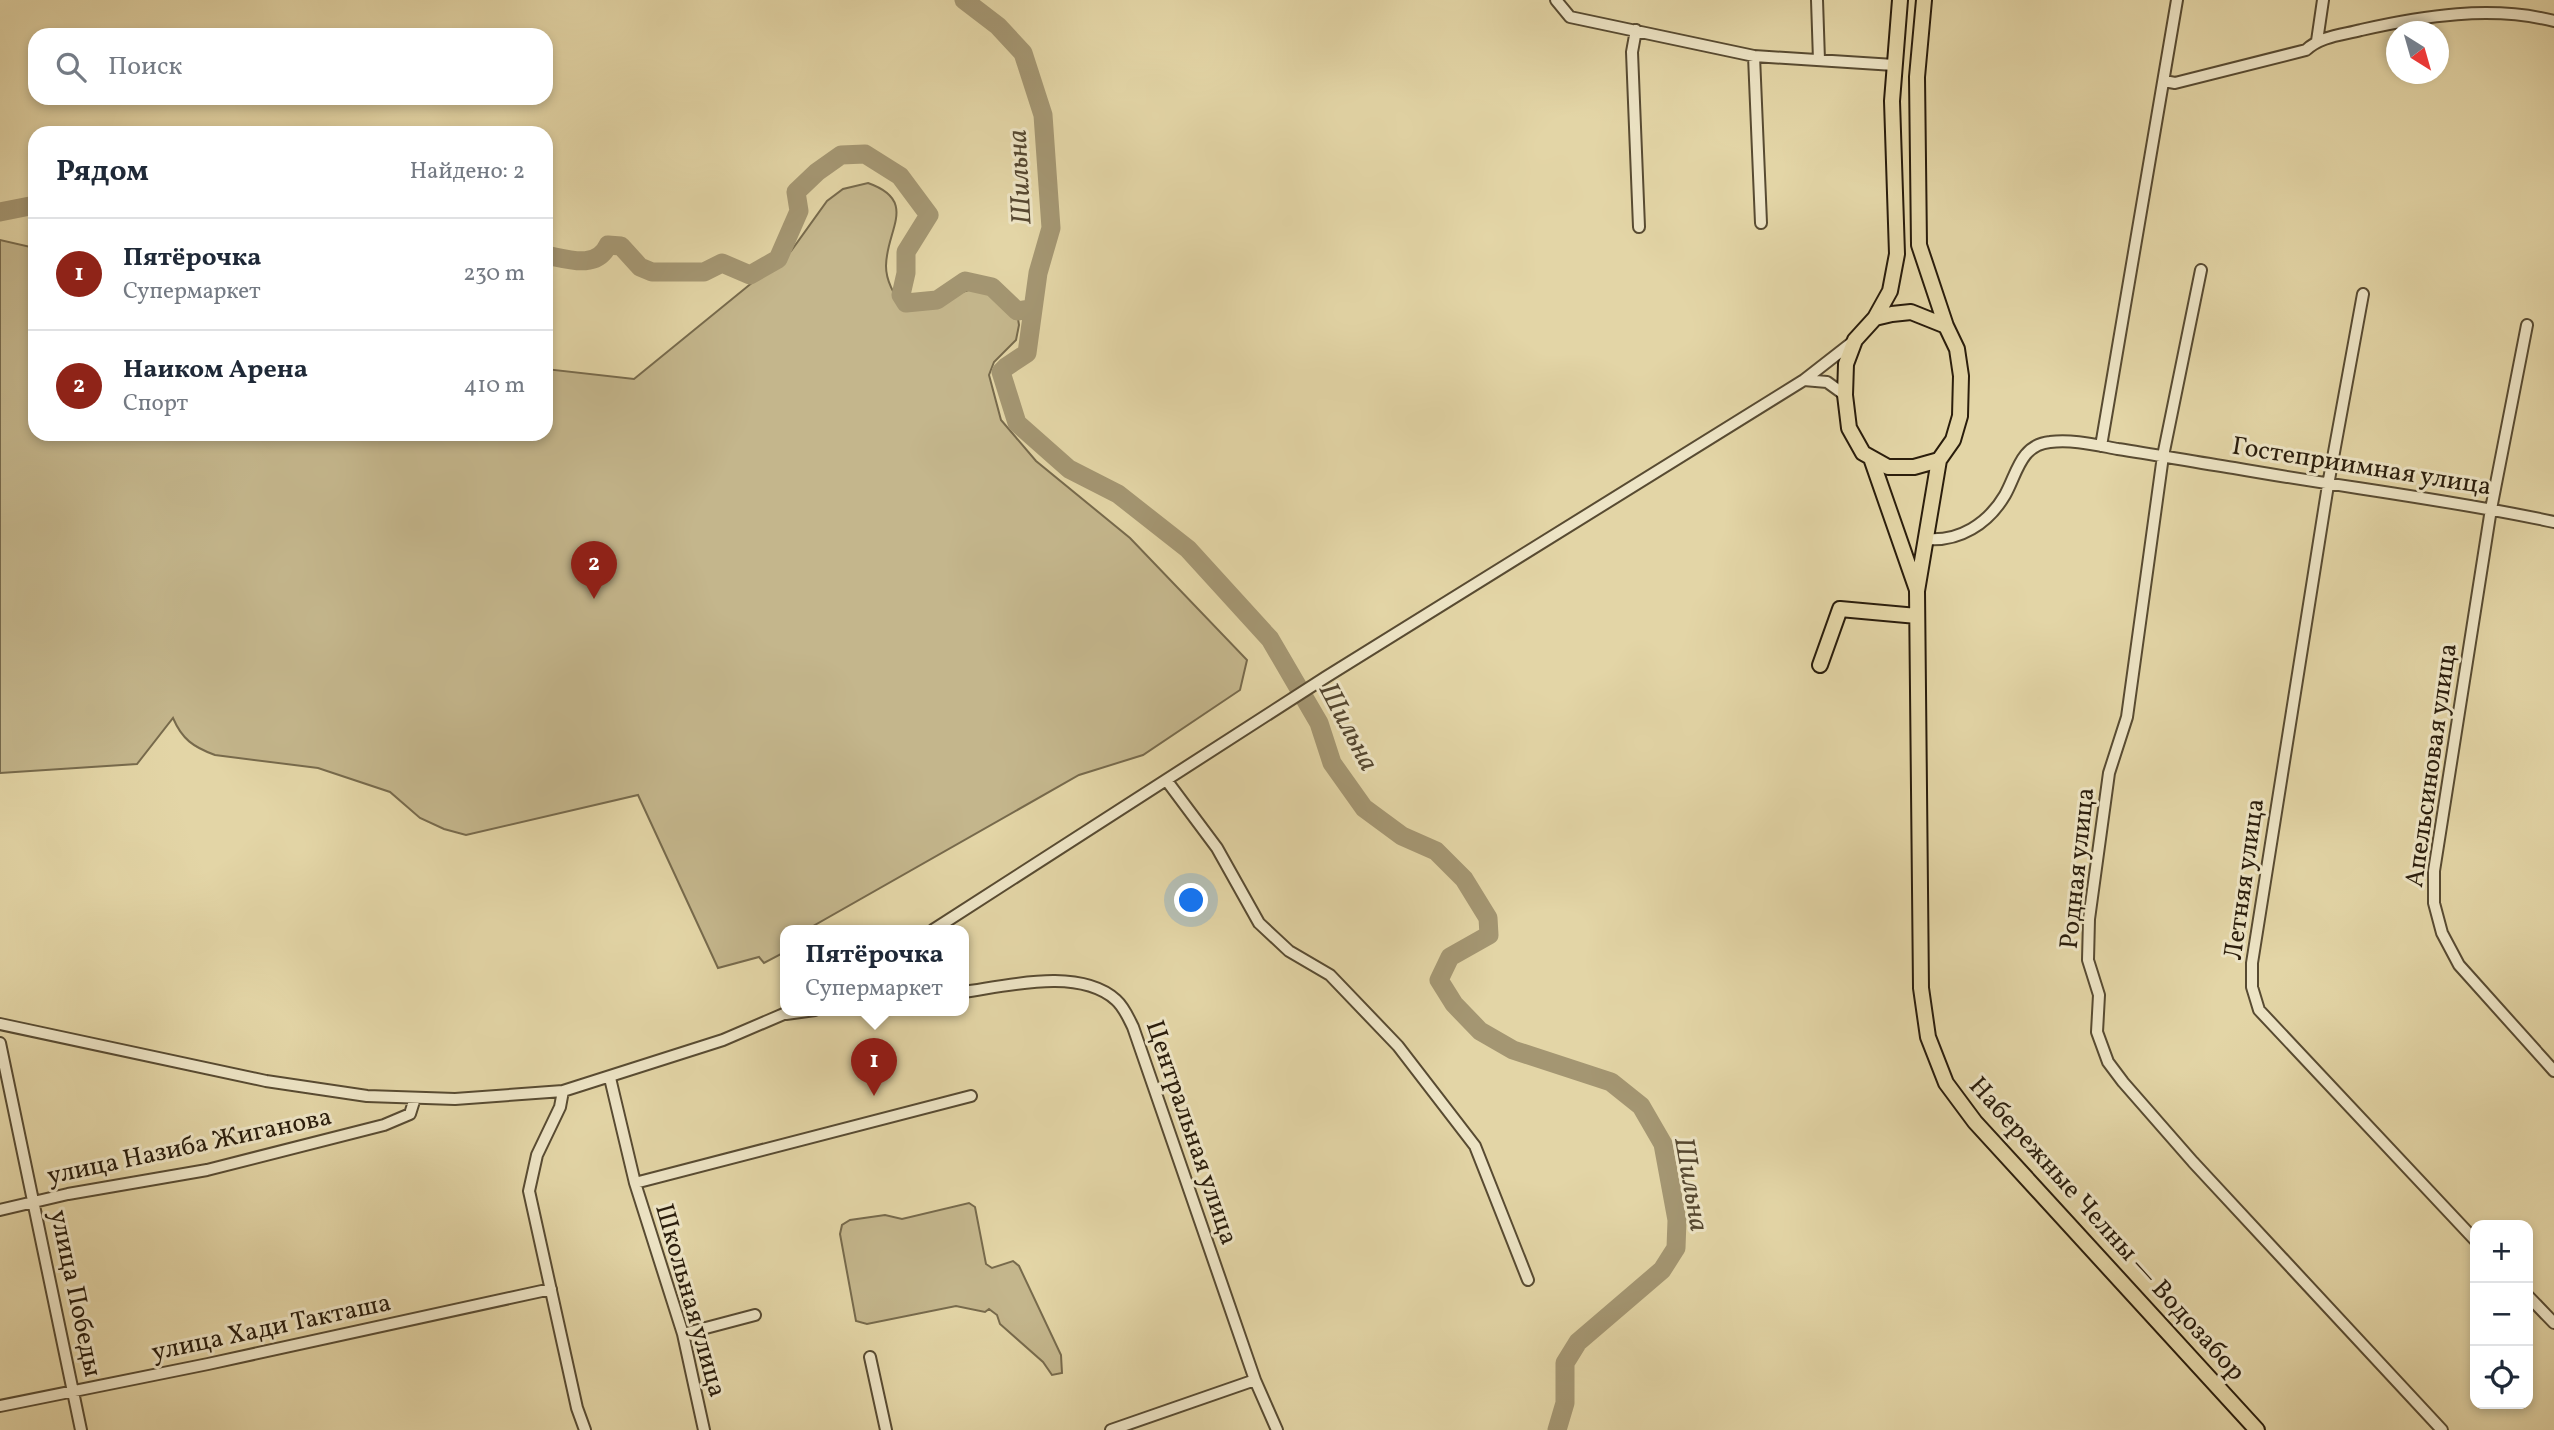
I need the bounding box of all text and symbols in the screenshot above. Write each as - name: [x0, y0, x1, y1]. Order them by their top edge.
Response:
- north arrow: [2386, 21, 2449, 84]
- search box: [28, 28, 553, 105]
- icon: search: [52, 48, 90, 86]
- text: Поиск: [108, 49, 182, 85]
- water label: Шильна: [999, 128, 1042, 225]
- text: Рядом: [56, 151, 149, 193]
- text: Найдено: 2: [410, 156, 525, 188]
- text: Пятёрочка: [123, 240, 261, 276]
- text: 1: [74, 258, 84, 290]
- text: 230 m: [463, 258, 525, 290]
- text: Супермаркет: [123, 276, 261, 308]
- text: Наиком Арена: [123, 352, 308, 388]
- text: 2: [73, 370, 85, 402]
- text: 410 m: [464, 370, 525, 402]
- text: Спорт: [123, 388, 188, 420]
- street label: Гостеприимная улица: [2229, 429, 2494, 505]
- pin: 2: [571, 541, 617, 599]
- street label: Апельсиновая улица: [2397, 641, 2467, 890]
- water label: Шильна: [1308, 676, 1387, 778]
- street label: Родная улица: [2052, 786, 2104, 951]
- street label: Летняя улица: [2216, 796, 2274, 962]
- your location: [1174, 883, 1208, 917]
- popup: [780, 925, 969, 1016]
- text: Пятёрочка: [805, 937, 944, 973]
- text: Супермаркет: [805, 973, 943, 1005]
- street label: Центральная улица: [1136, 1016, 1246, 1250]
- pin: 1: [851, 1038, 897, 1096]
- street label: Набережные Челны — Водозабор: [1960, 1069, 2253, 1389]
- street label: улица Назиба Жиганова: [44, 1099, 335, 1195]
- water label: Шильна: [1663, 1134, 1718, 1235]
- street label: Школьная улица: [645, 1200, 735, 1401]
- street label: улица Победы: [40, 1207, 110, 1380]
- map controls: [2470, 1220, 2533, 1409]
- button: +: [2470, 1220, 2533, 1283]
- button: −: [2470, 1283, 2533, 1346]
- street label: улица Хади Такташа: [148, 1285, 394, 1371]
- button: locate: [2470, 1346, 2533, 1409]

